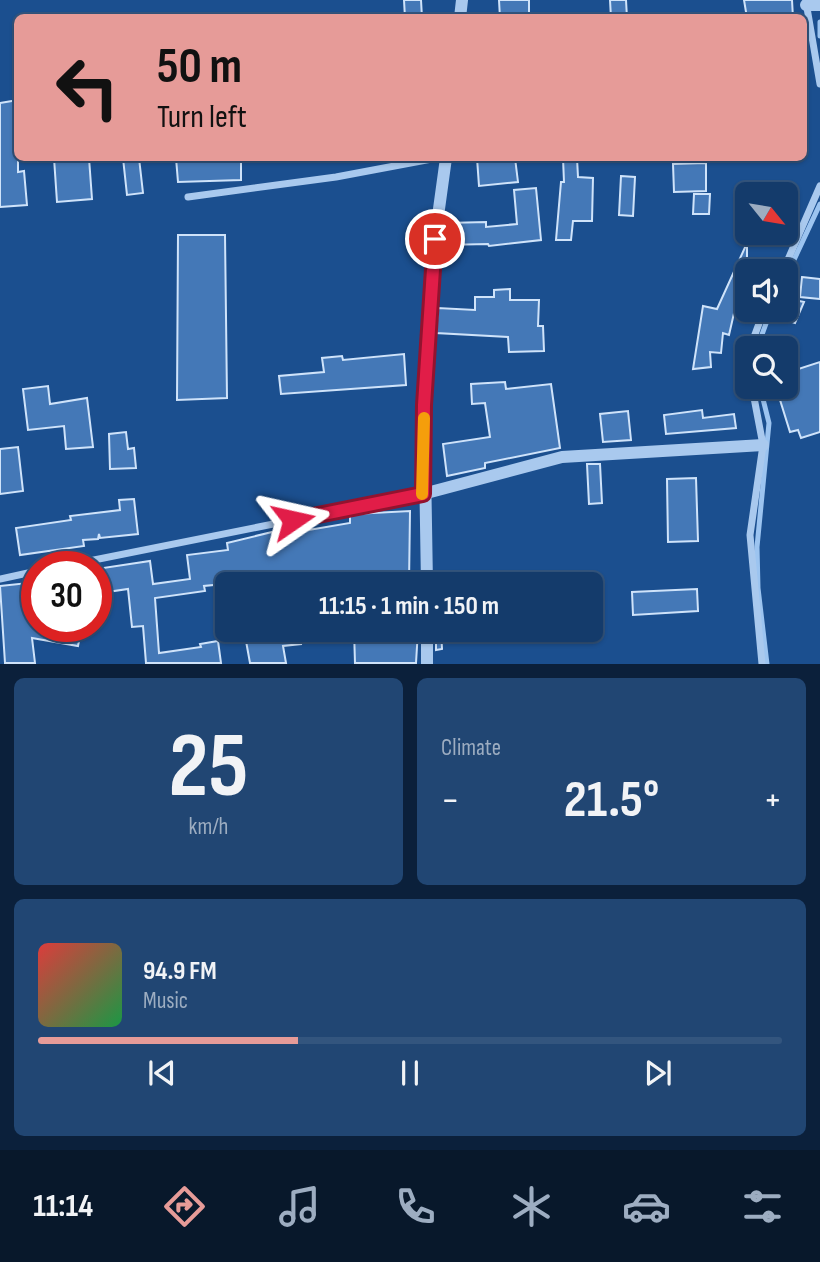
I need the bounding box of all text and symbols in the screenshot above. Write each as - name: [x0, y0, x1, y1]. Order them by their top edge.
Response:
- text: 50 m: [157, 38, 242, 97]
- icon: left: [42, 42, 133, 133]
- text: Turn left: [157, 98, 247, 137]
- north arrow: [735, 182, 798, 245]
- map controls: [735, 182, 798, 399]
- pin: [405, 209, 465, 269]
- icon: arrive: [416, 220, 454, 258]
- button: sound: [735, 259, 798, 322]
- button: search: [735, 336, 798, 399]
- position arrow: [256, 483, 330, 557]
- speed limit sign: 30: [21, 551, 112, 642]
- text: 11:15 · 1 min · 150 m: [319, 591, 499, 622]
- text: 25: [169, 713, 248, 822]
- text: Climate: [441, 734, 501, 762]
- text: 21.5°: [564, 769, 659, 832]
- text: −: [441, 778, 460, 823]
- text: +: [763, 778, 782, 823]
- text: km/h: [189, 813, 228, 841]
- text: 94.9 FM: [143, 956, 217, 987]
- text: Music: [143, 987, 188, 1015]
- icon: previous: [143, 1054, 181, 1092]
- icon: pause: [391, 1054, 429, 1092]
- icon: next: [639, 1054, 677, 1092]
- icon: directions: [160, 1182, 209, 1231]
- icon: music: [275, 1182, 324, 1231]
- icon: phone: [391, 1182, 440, 1231]
- icon: climate: [507, 1182, 556, 1231]
- icon: car: [622, 1182, 671, 1231]
- icon: filters: [738, 1182, 787, 1231]
- text: 11:14: [33, 1187, 93, 1226]

